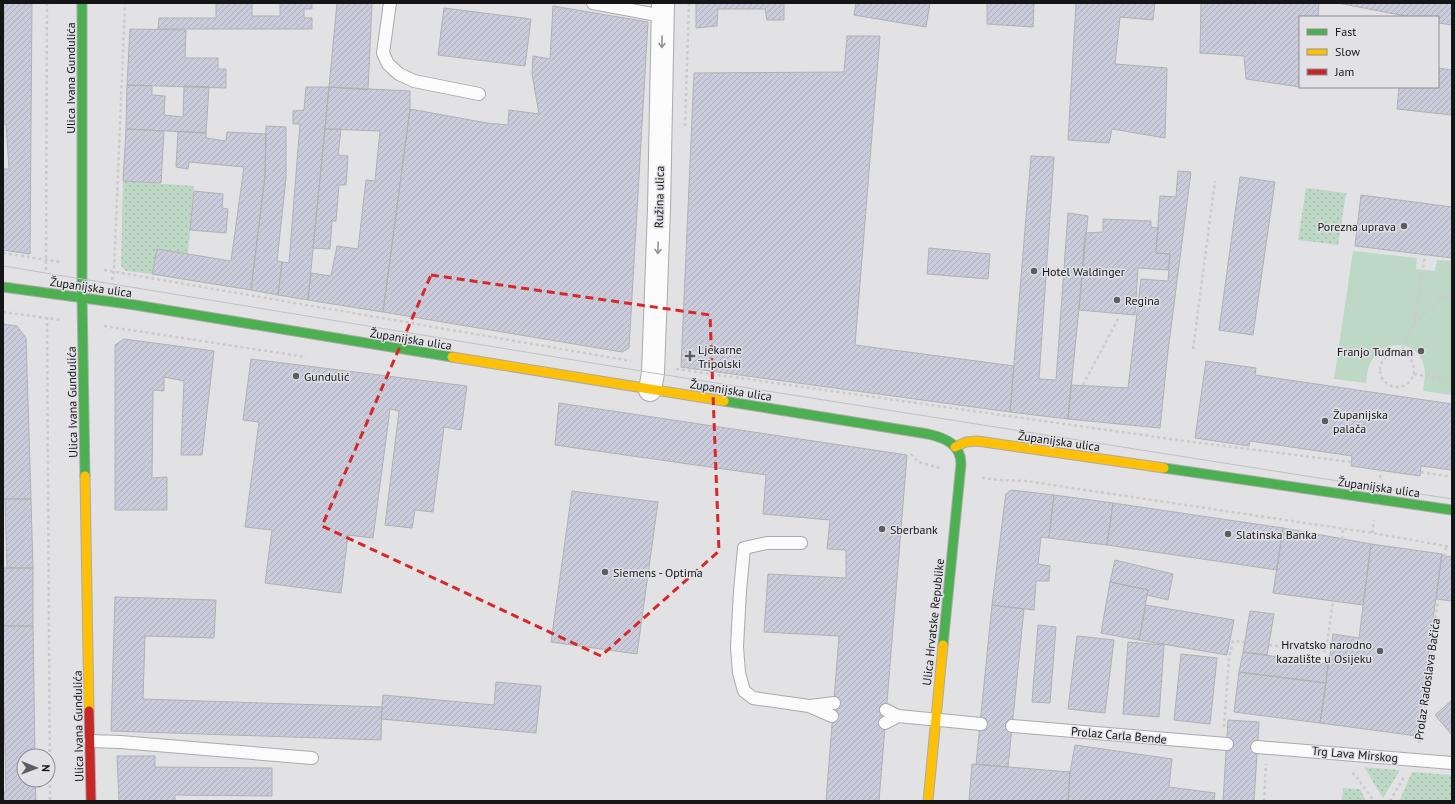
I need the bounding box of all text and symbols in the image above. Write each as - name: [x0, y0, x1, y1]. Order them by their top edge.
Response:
- legend: [1299, 16, 1439, 88]
- street label: Ulica Ivana Gundulića: [63, 22, 78, 134]
- text: Fast: [1335, 24, 1356, 39]
- one-way arrow: [658, 35, 666, 48]
- text: Slow: [1335, 44, 1360, 59]
- text: Jam: [1334, 64, 1354, 79]
- street label: Ružina ulica: [651, 166, 667, 228]
- place label: Porezna uprava: [1317, 219, 1396, 234]
- marker: Porezna uprava: [1399, 221, 1409, 231]
- one-way arrow: [654, 241, 661, 254]
- place label: Hotel Waldinger: [1042, 264, 1125, 279]
- marker: Hotel Waldinger: [1029, 266, 1039, 276]
- street label: Županijska ulica: [49, 274, 133, 300]
- place label: Regina: [1125, 293, 1160, 308]
- marker: Regina: [1112, 295, 1122, 305]
- street label: Županijska ulica: [369, 325, 453, 353]
- place label: Ljekarne Tripolski: [698, 342, 742, 371]
- place label: Franjo Tuđman: [1337, 344, 1413, 359]
- street label: Ulica Ivana Gundulića: [64, 346, 80, 458]
- marker: Franjo Tuđman: [1416, 346, 1426, 356]
- marker: Ljekarne Tripolski: [685, 351, 695, 361]
- place label: Gundulić: [304, 369, 350, 384]
- marker: Gundulić: [291, 371, 301, 381]
- street label: Županijska ulica: [689, 376, 773, 404]
- place label: Županijska palača: [1333, 407, 1388, 436]
- marker: Županijska palača: [1320, 416, 1330, 426]
- street label: Županijska ulica: [1017, 428, 1101, 454]
- street label: Županijska ulica: [1337, 474, 1421, 500]
- place label: Sberbank: [890, 522, 938, 537]
- marker: Sberbank: [877, 524, 887, 534]
- place label: Slatinska Banka: [1236, 527, 1317, 542]
- marker: Slatinska Banka: [1223, 529, 1233, 539]
- street label: Ulica Hrvatske Republike: [919, 558, 947, 686]
- place label: Siemens - Optima: [613, 565, 703, 580]
- marker: Siemens - Optima: [600, 567, 610, 577]
- street label: Prolaz Radoslava Bačića: [1411, 617, 1443, 741]
- place label: Hrvatsko narodno kazalište u Osijeku: [1276, 637, 1372, 666]
- marker: Hrvatsko narodno kazalište u Osijeku: [1375, 646, 1385, 656]
- street label: Ulica Ivana Gundulića: [70, 670, 86, 782]
- street label: Prolaz Carla Bende: [1071, 723, 1167, 747]
- street label: Trg Lava Mirskog: [1311, 743, 1399, 765]
- north arrow: [16, 748, 56, 788]
- text: N: [39, 764, 53, 772]

